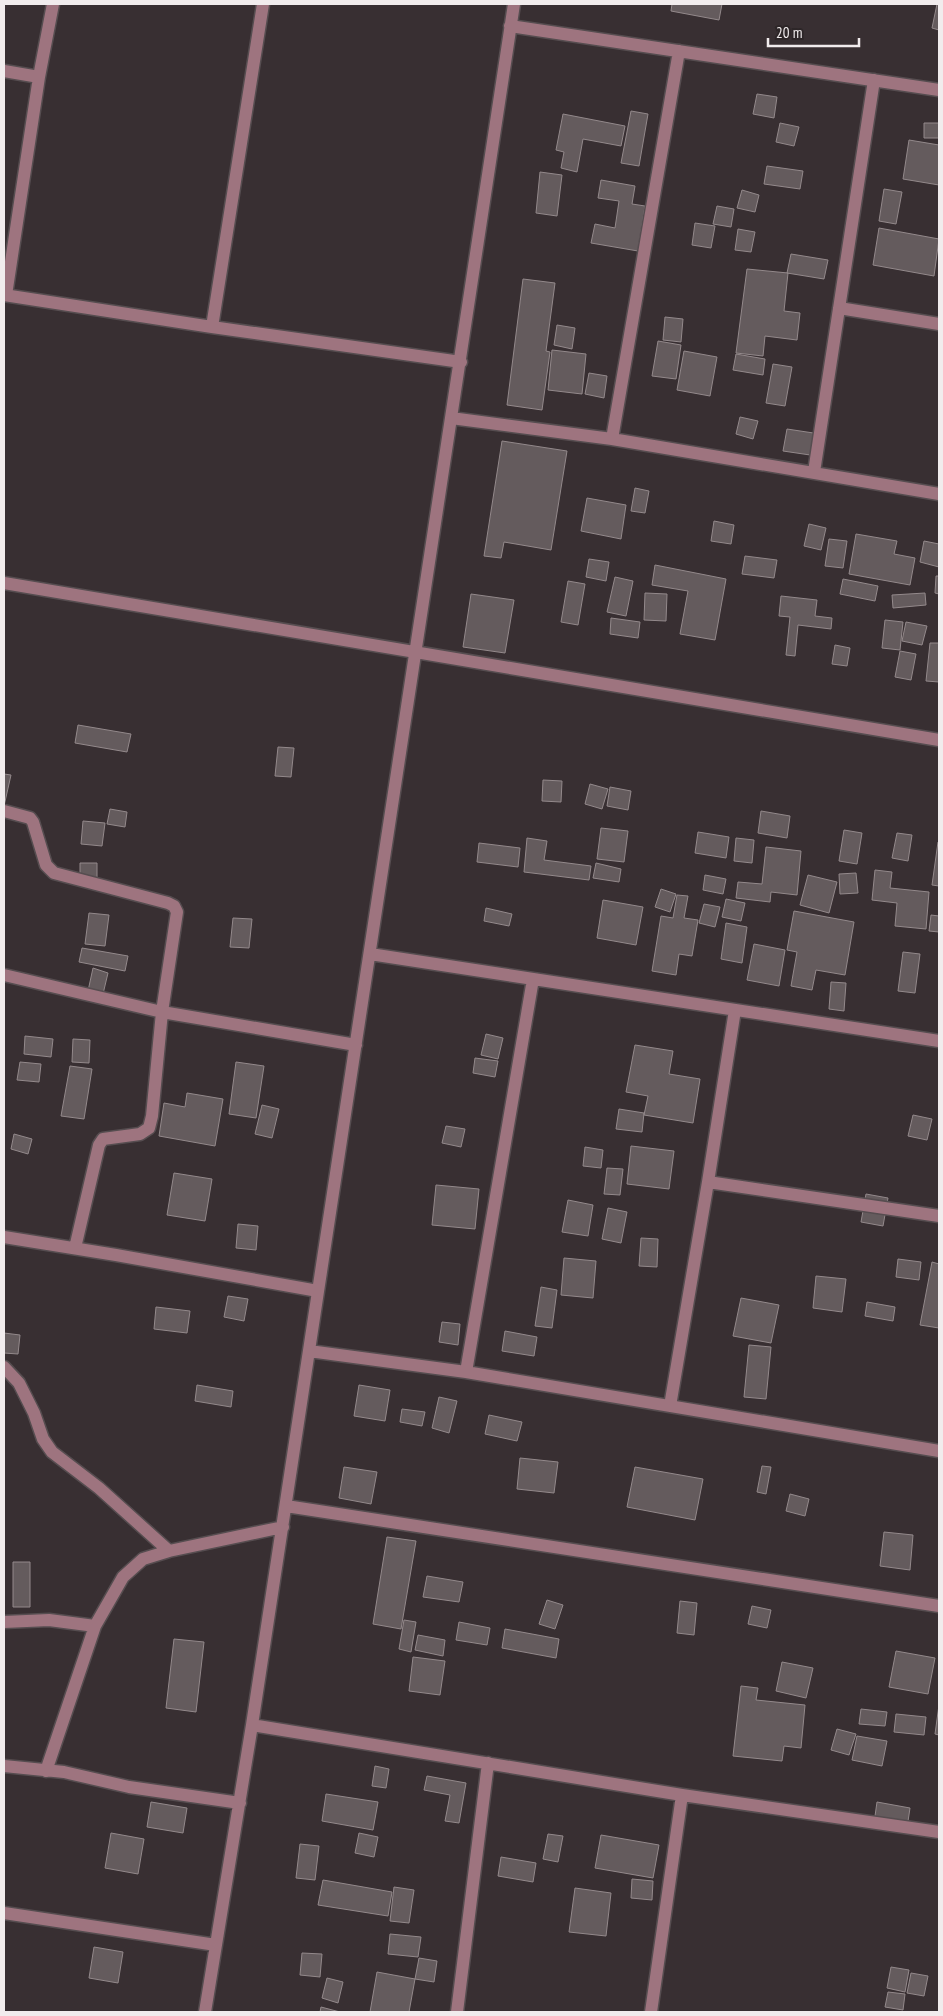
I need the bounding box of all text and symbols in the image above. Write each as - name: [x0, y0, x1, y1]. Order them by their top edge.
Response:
- scale bar: [768, 15, 859, 47]
- text: 20 m: [776, 23, 802, 42]

